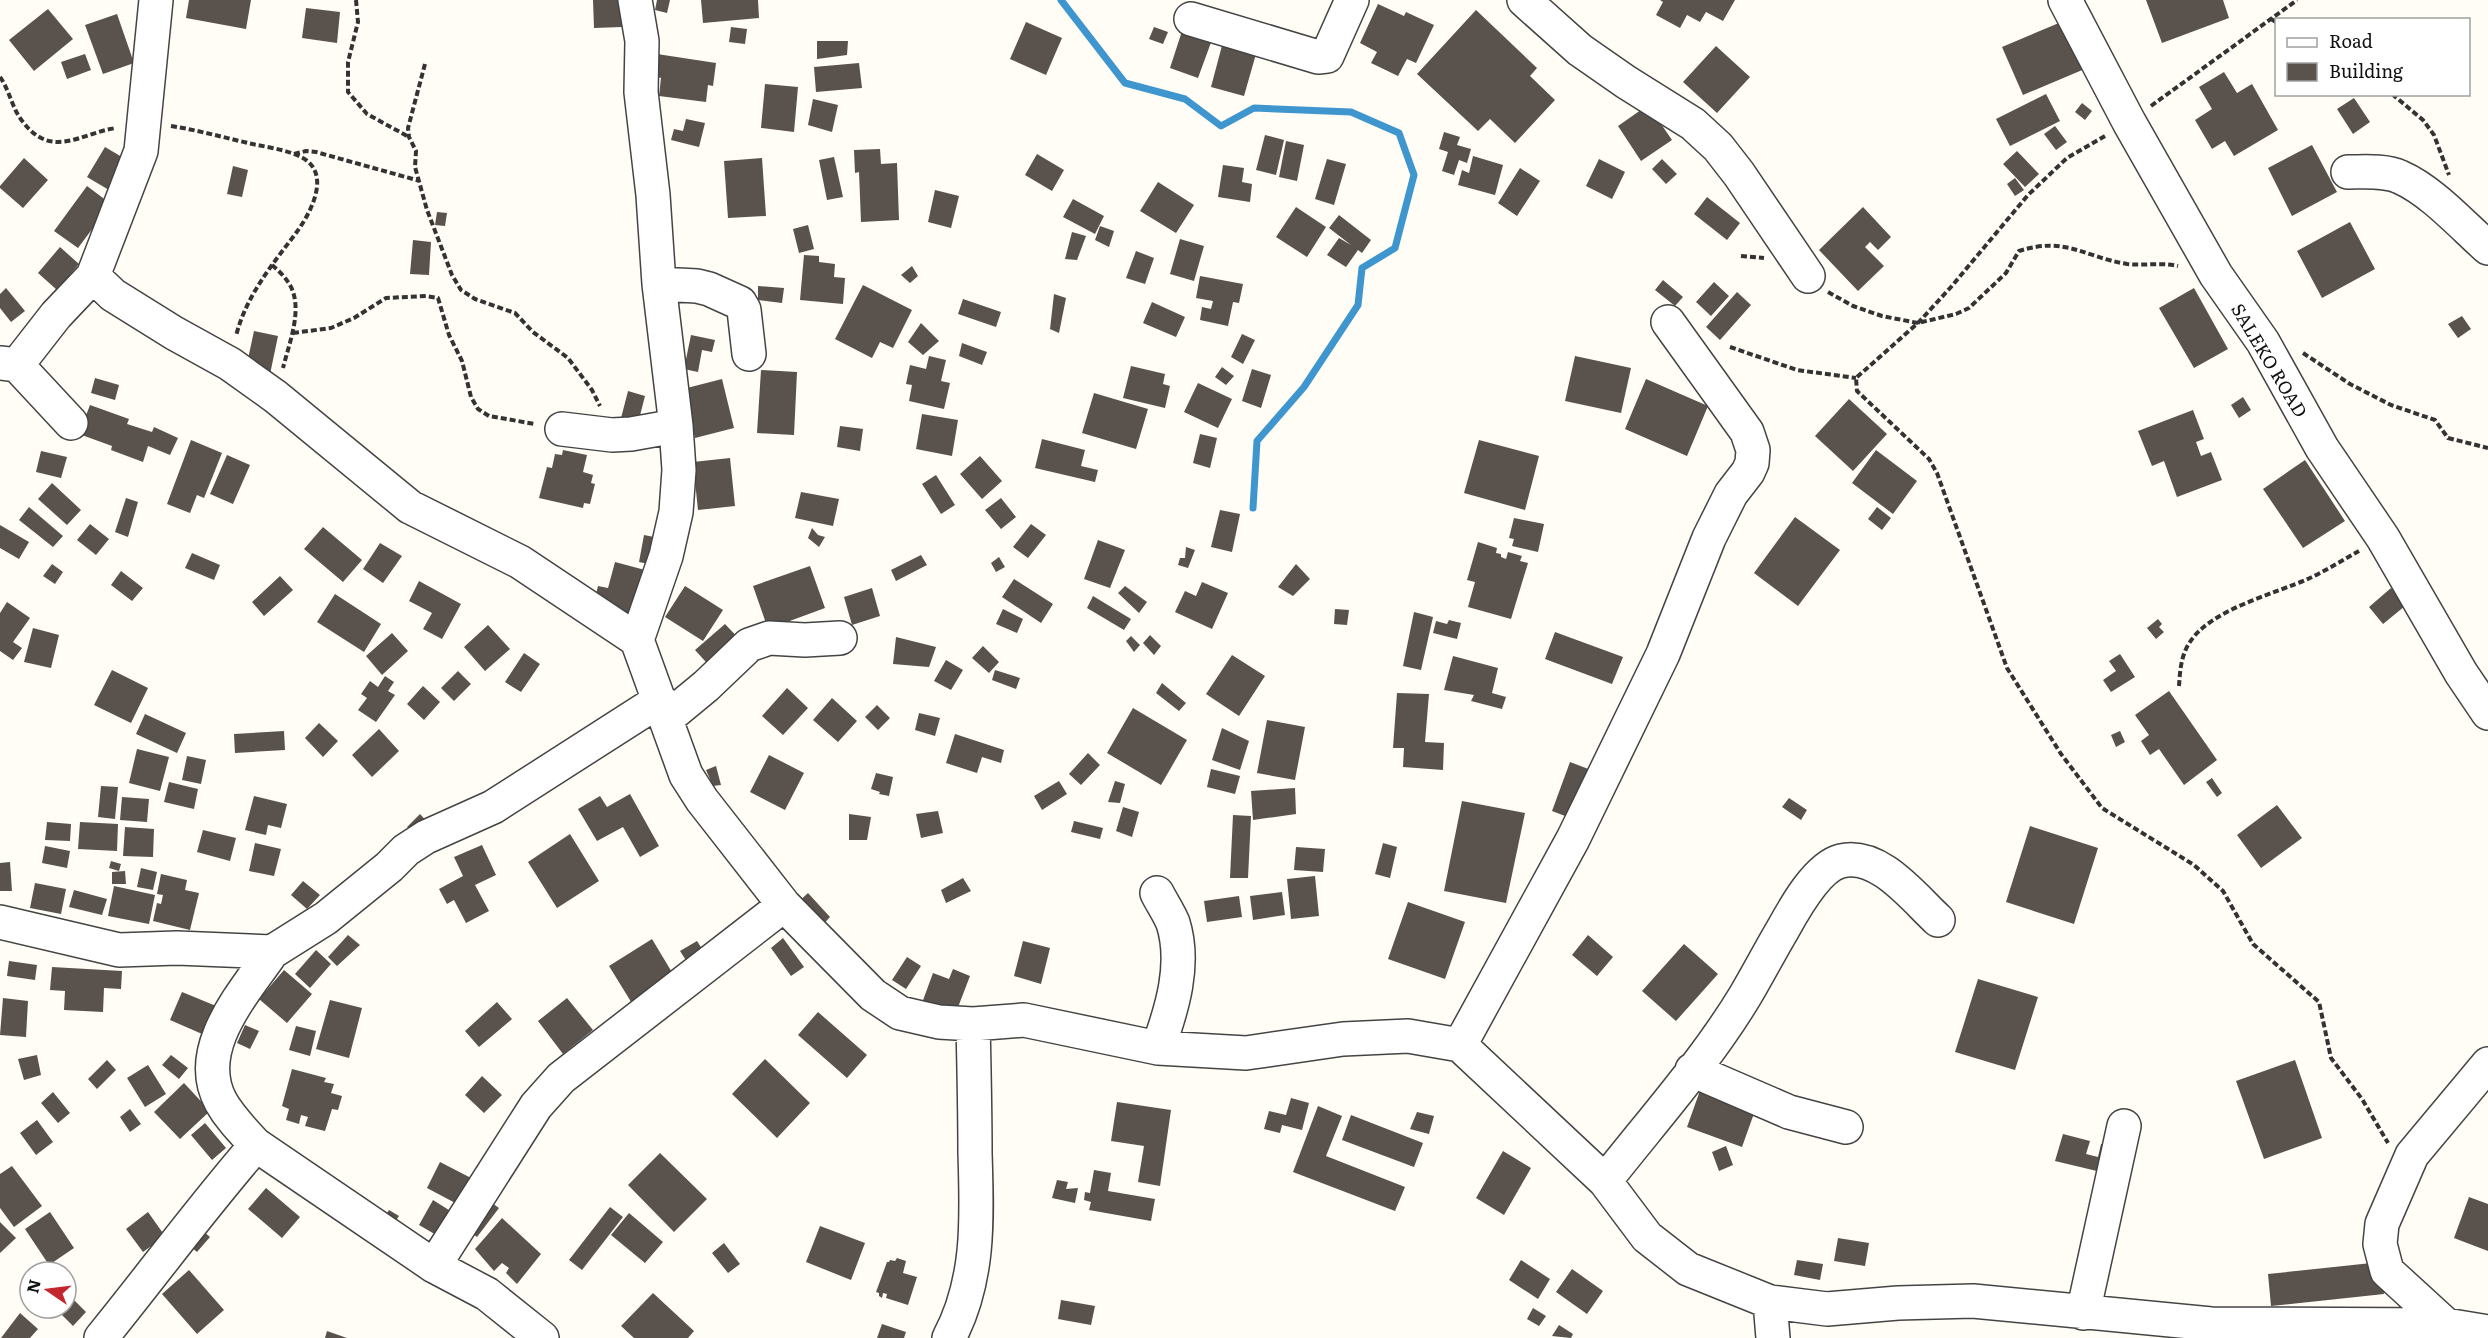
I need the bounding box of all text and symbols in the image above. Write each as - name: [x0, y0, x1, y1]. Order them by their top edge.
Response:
- legend: [2275, 18, 2470, 96]
- text: Road: [2329, 27, 2373, 54]
- text: Building: [2329, 57, 2404, 84]
- street label: SALEKO ROAD: [2225, 298, 2315, 422]
- north arrow: [18, 1260, 78, 1320]
- text: N: [19, 1277, 46, 1296]

